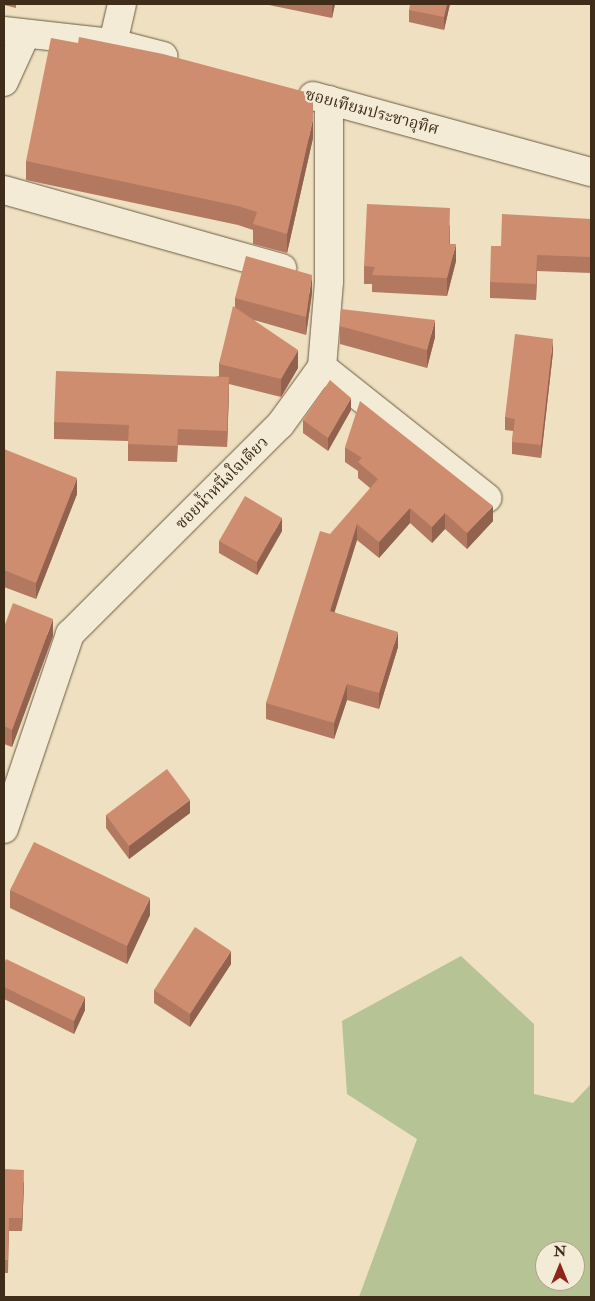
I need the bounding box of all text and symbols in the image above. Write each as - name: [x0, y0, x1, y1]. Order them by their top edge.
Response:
- street label: ซอยเทียมประชาอุทิศ: [303, 85, 441, 139]
- street label: ซอยน้ำหนึ่งใจเดียว: [172, 433, 272, 533]
- north arrow: [535, 1241, 585, 1291]
- text: N: [554, 1243, 566, 1260]

